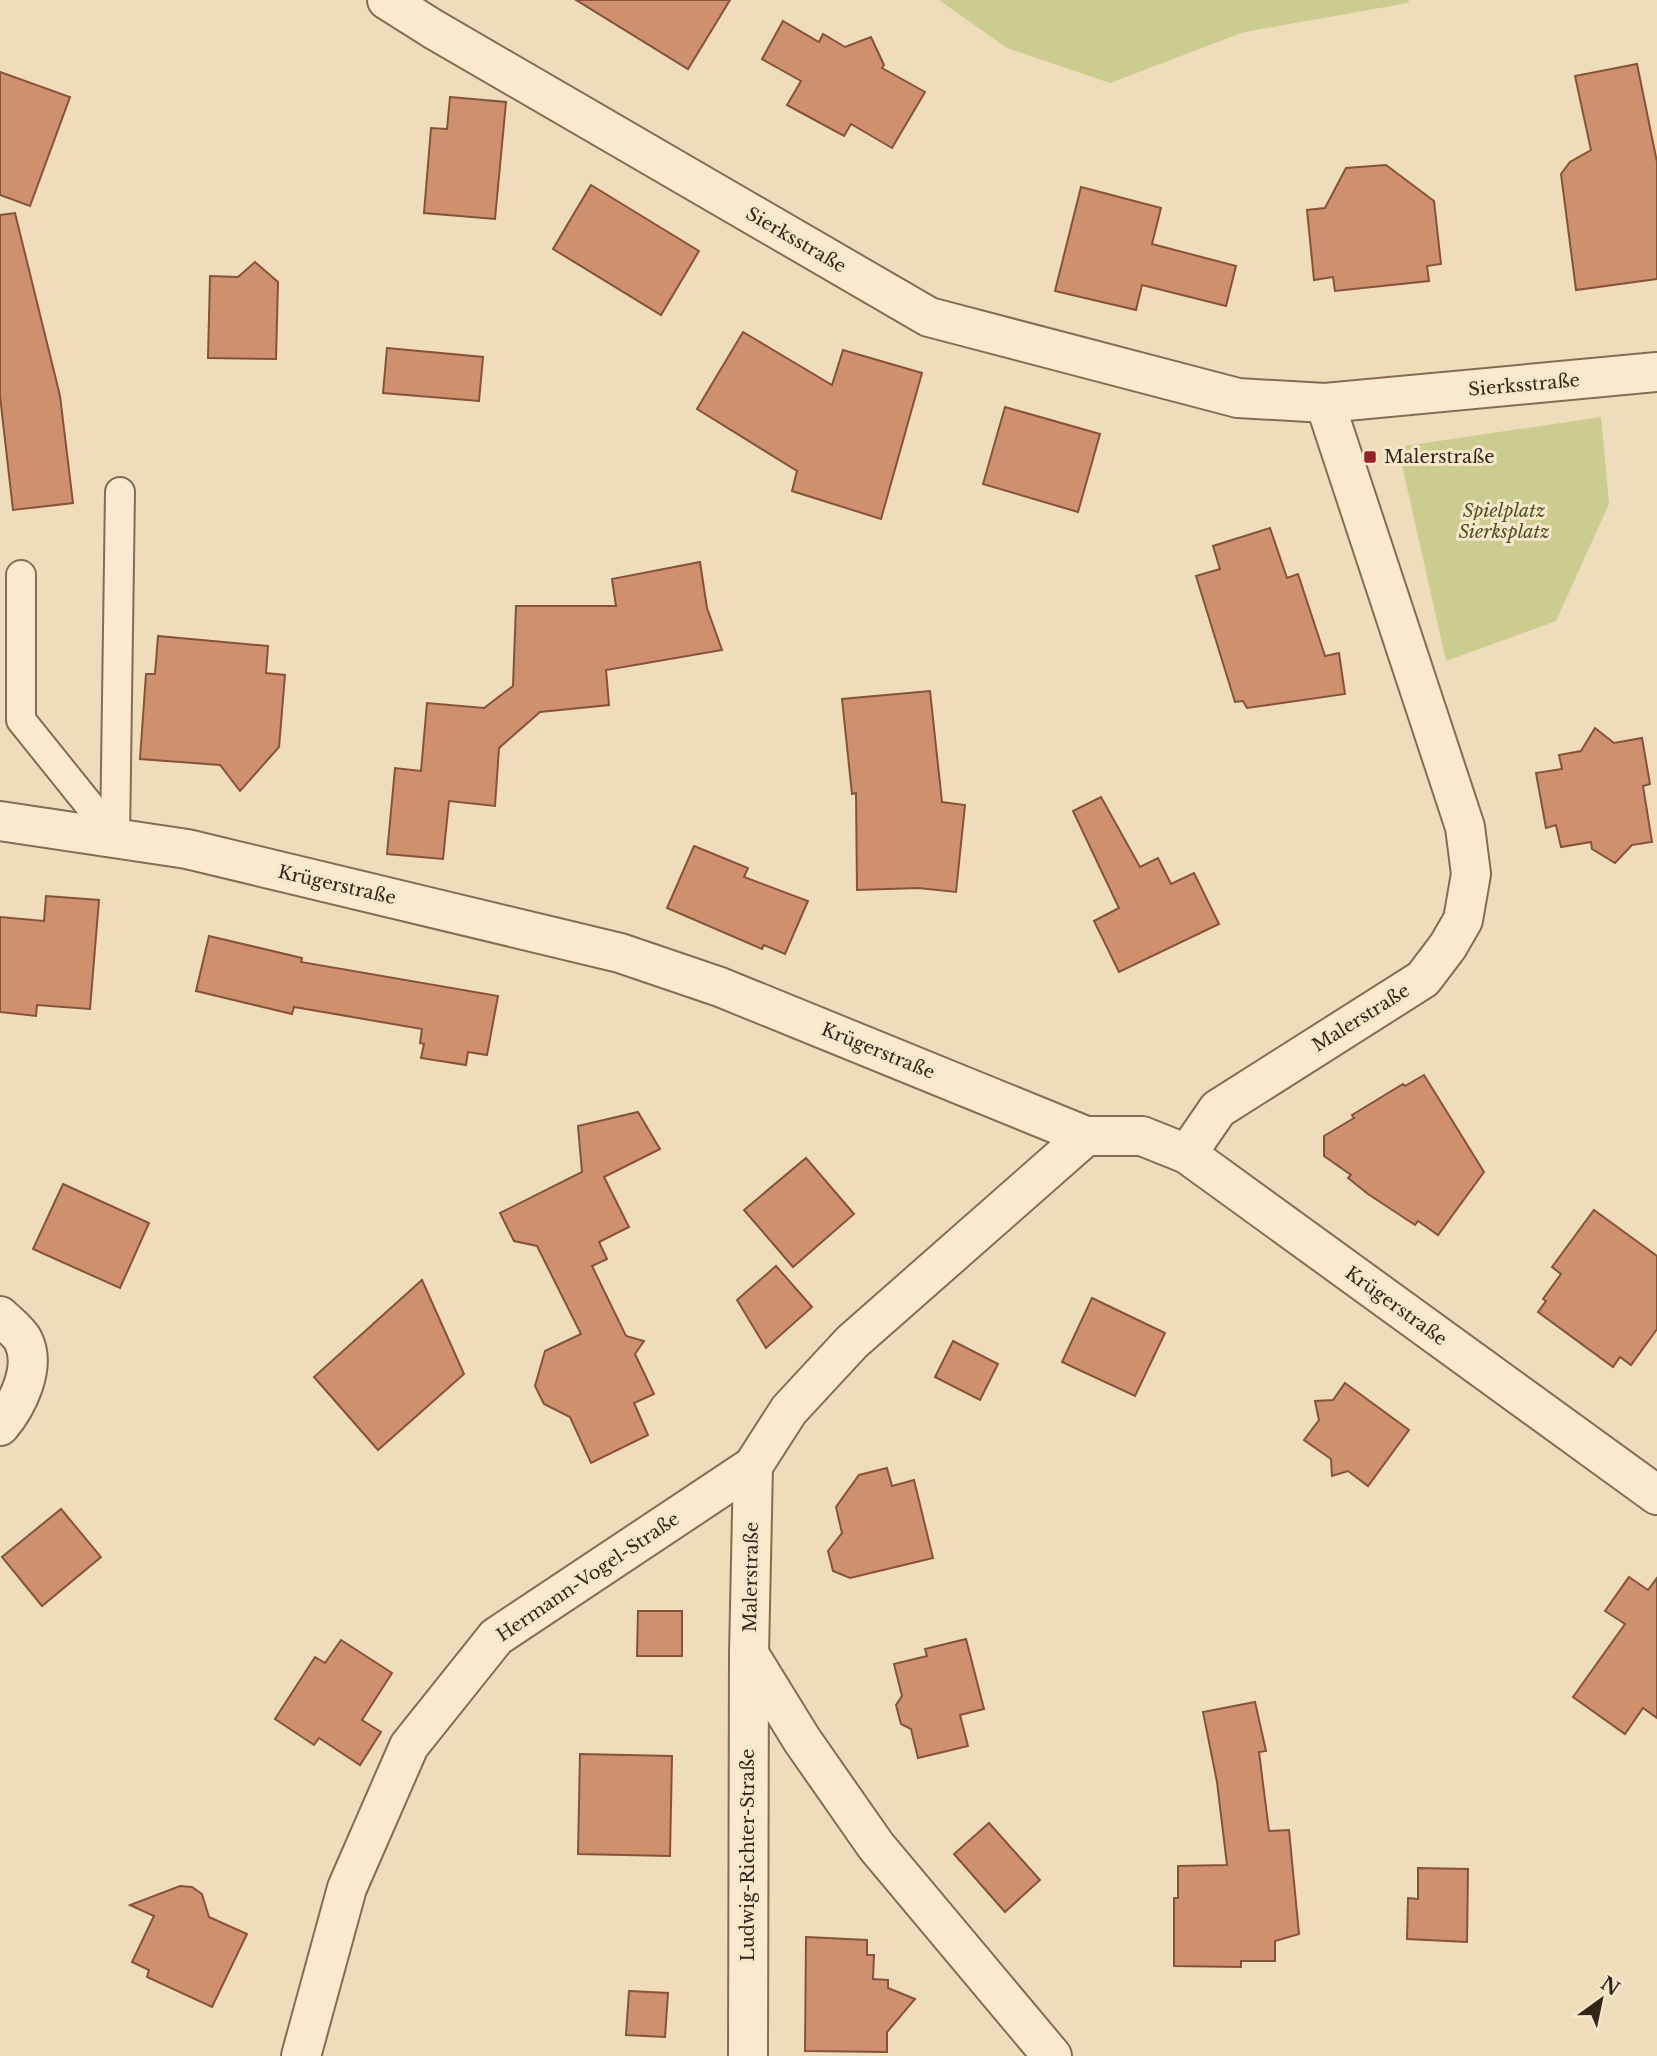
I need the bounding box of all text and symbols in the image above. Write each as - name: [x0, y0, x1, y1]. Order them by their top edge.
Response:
- street label: Sierksstraße: [742, 202, 850, 278]
- street label: Sierksstraße: [1467, 369, 1581, 401]
- place label: Malerstraße: [1384, 446, 1494, 468]
- marker: Malerstraße: [1362, 449, 1378, 465]
- park label: Spielplatz Sierksplatz: [1458, 500, 1550, 543]
- street label: Krügerstraße: [276, 861, 398, 909]
- street label: Malerstraße: [1308, 979, 1414, 1057]
- street label: Krügerstraße: [818, 1018, 938, 1084]
- street label: Krügerstraße: [1341, 1262, 1451, 1350]
- street label: Hermann-Vogel-Straße: [492, 1508, 684, 1646]
- street label: Malerstraße: [739, 1522, 763, 1632]
- street label: Ludwig-Richter-Straße: [737, 1749, 759, 1961]
- north arrow: [1566, 1965, 1636, 2035]
- text: N: [1596, 1972, 1624, 2001]

